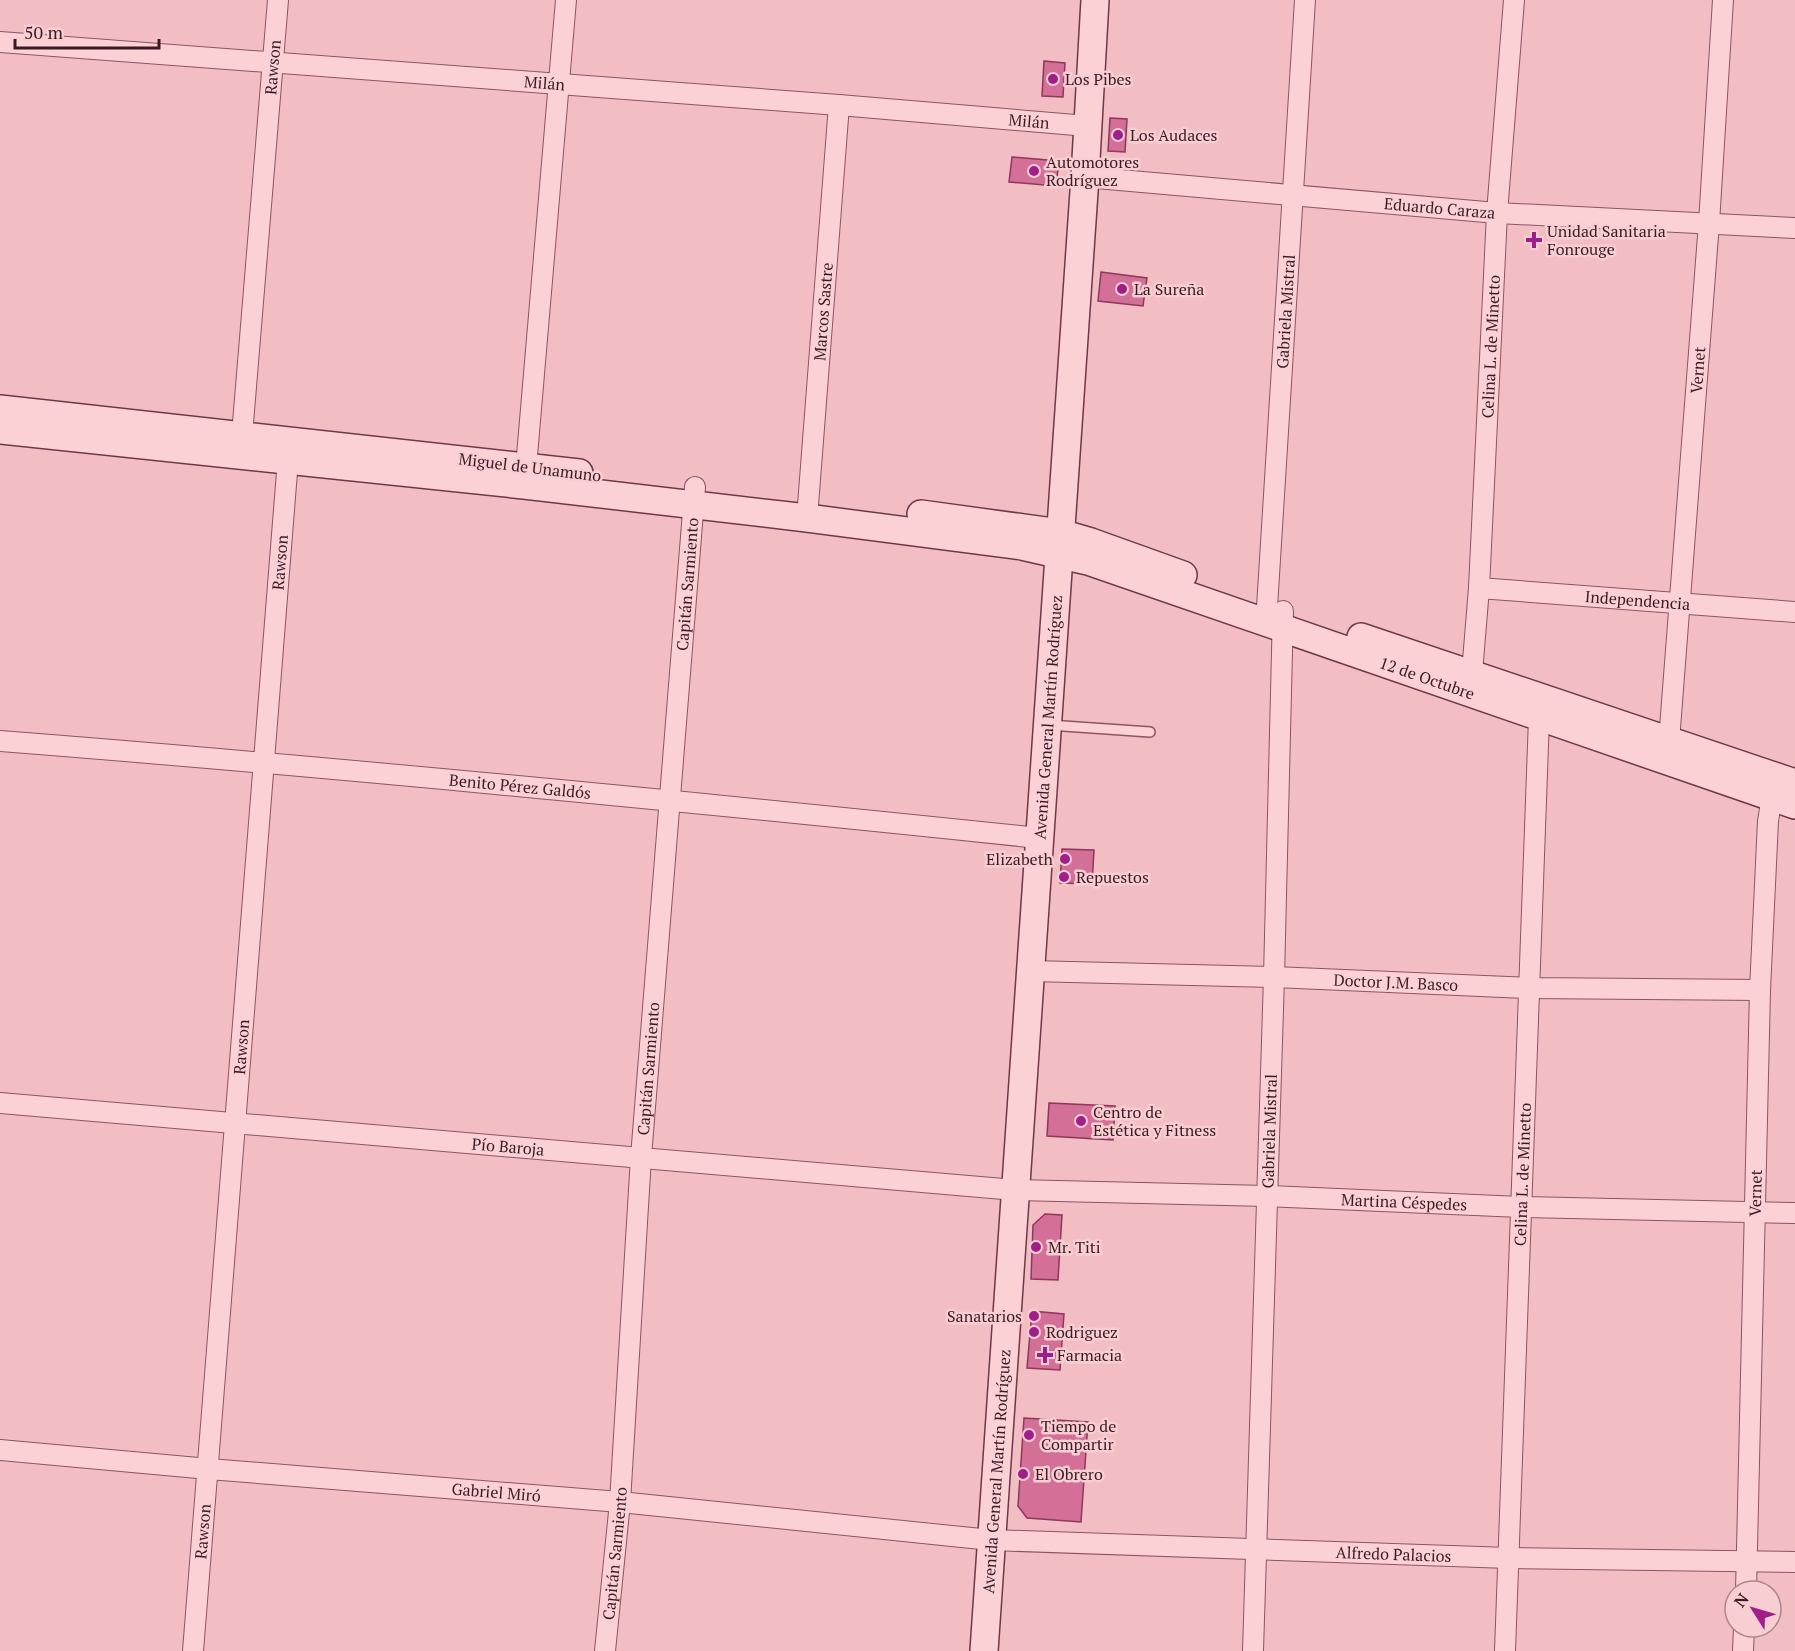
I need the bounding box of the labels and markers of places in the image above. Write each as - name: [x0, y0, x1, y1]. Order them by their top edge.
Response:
- place label: Los Pibes: [1065, 68, 1132, 90]
- marker: Los Pibes: [1046, 72, 1060, 86]
- place label: Los Audaces: [1130, 124, 1217, 146]
- marker: Los Audaces: [1111, 128, 1125, 142]
- place label: Automotores Rodríguez: [1046, 151, 1139, 191]
- marker: Automotores Rodríguez: [1027, 164, 1041, 178]
- place label: Unidad Sanitaria Fonrouge: [1547, 220, 1666, 260]
- marker: Unidad Sanitaria Fonrouge: [1525, 231, 1543, 249]
- place label: La Sureña: [1134, 278, 1204, 300]
- marker: La Sureña: [1115, 282, 1129, 296]
- place label: Elizabeth: [986, 848, 1054, 870]
- marker: Elizabeth: [1058, 852, 1072, 866]
- place label: Repuestos: [1076, 866, 1149, 888]
- marker: Repuestos: [1057, 870, 1071, 884]
- place label: Centro de Estética y Fitness: [1093, 1101, 1216, 1141]
- marker: Centro de Estética y Fitness: [1074, 1114, 1088, 1128]
- place label: Mr. Titi: [1048, 1236, 1101, 1258]
- marker: Mr. Titi: [1029, 1240, 1043, 1254]
- place label: Sanatarios: [947, 1305, 1022, 1327]
- marker: Sanatarios: [1027, 1309, 1041, 1323]
- place label: Rodriguez: [1046, 1321, 1118, 1343]
- marker: Rodriguez: [1027, 1325, 1041, 1339]
- place label: Farmacia: [1057, 1344, 1122, 1366]
- marker: Farmacia: [1038, 1348, 1052, 1362]
- place label: Tiempo de Compartir: [1041, 1415, 1116, 1455]
- marker: Tiempo de Compartir: [1022, 1428, 1036, 1442]
- place label: El Obrero: [1035, 1463, 1103, 1485]
- marker: El Obrero: [1016, 1467, 1030, 1481]

